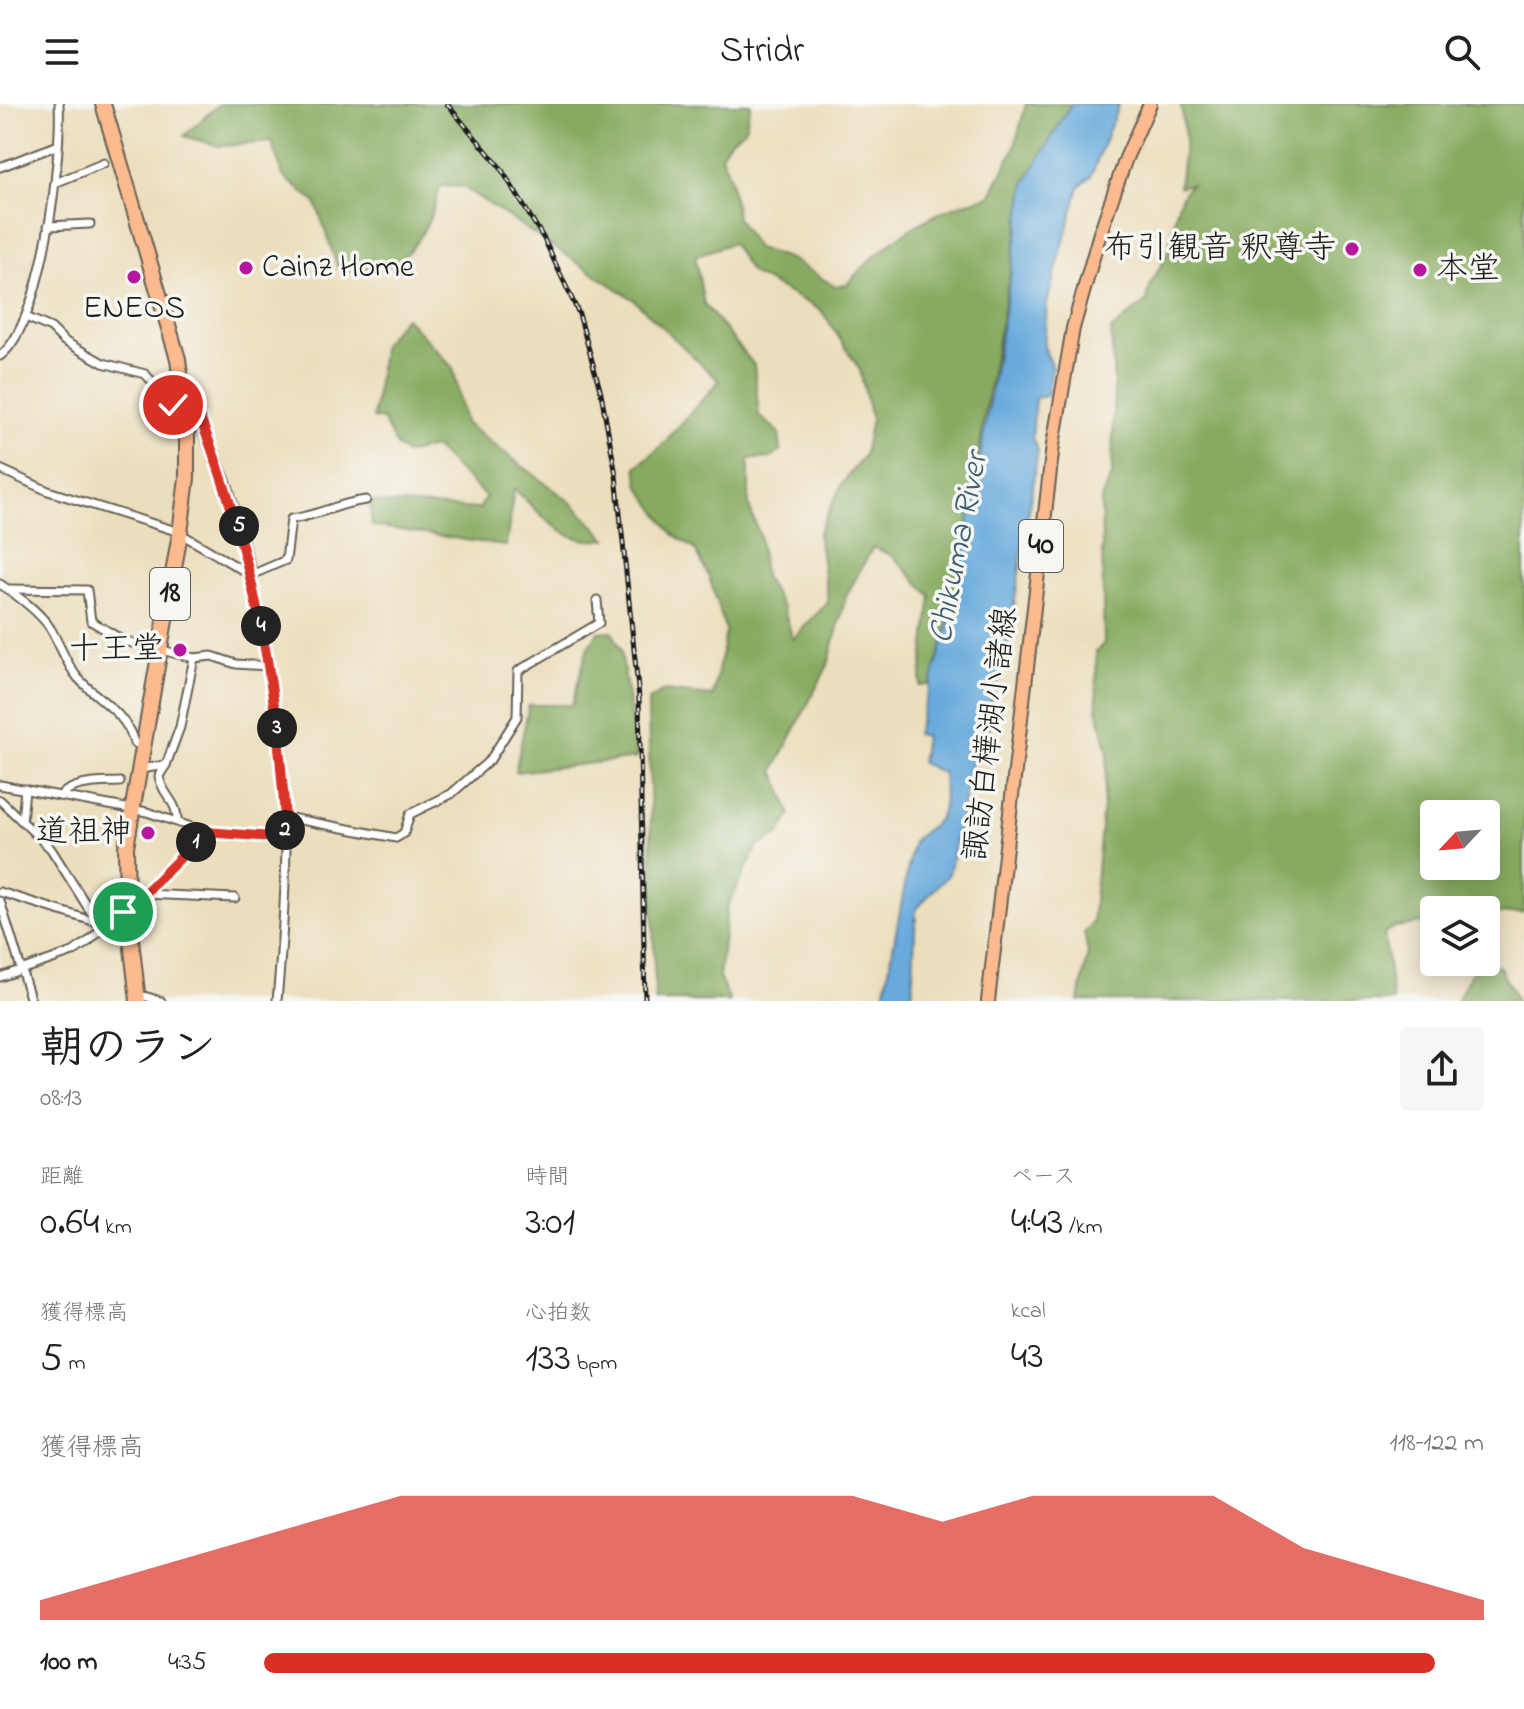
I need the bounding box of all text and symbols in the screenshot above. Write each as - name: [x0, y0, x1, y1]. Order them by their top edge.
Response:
- text: Stridr: [720, 26, 804, 79]
- icon: menu: [40, 30, 84, 74]
- icon: search: [1440, 30, 1484, 74]
- place label: 布引観音 釈尊寺: [1104, 226, 1336, 273]
- marker: 布引観音 釈尊寺: [1343, 240, 1361, 258]
- place label: Cainz Home: [262, 245, 415, 292]
- place label: 本堂: [1436, 247, 1500, 294]
- marker: Cainz Home: [237, 259, 255, 277]
- marker: 本堂: [1411, 261, 1429, 279]
- marker: ENEOS: [125, 268, 143, 286]
- place label: ENEOS: [83, 286, 185, 333]
- pin: [139, 371, 207, 439]
- icon: check: [151, 383, 195, 427]
- water label: Chikuma River: [917, 444, 1004, 648]
- pin: 5: [219, 506, 259, 546]
- text: 5: [233, 510, 245, 542]
- road number: 40: [1019, 520, 1063, 572]
- road number: 18: [150, 568, 190, 620]
- street label: 諏訪白樺湖小諸線: [953, 604, 1031, 864]
- pin: 4: [241, 606, 281, 646]
- text: 4: [256, 610, 266, 642]
- place label: 十王堂: [68, 627, 164, 674]
- marker: 十王堂: [171, 641, 189, 659]
- pin: 3: [257, 708, 297, 748]
- text: 3: [272, 712, 282, 744]
- north arrow: [1420, 800, 1500, 880]
- map controls: [1420, 800, 1500, 976]
- place label: 道祖神: [36, 810, 132, 857]
- pin: 2: [265, 810, 305, 850]
- text: 2: [280, 814, 290, 846]
- pin: 1: [176, 822, 216, 862]
- marker: 道祖神: [139, 824, 157, 842]
- text: 1: [193, 826, 200, 858]
- pin: [89, 878, 157, 946]
- icon: arrive: [101, 890, 145, 934]
- button: layers: [1420, 896, 1500, 976]
- text: 朝のラン: [40, 1018, 216, 1082]
- button: share: [1400, 1027, 1484, 1111]
- text: 08:13: [40, 1080, 82, 1118]
- text: 距離: [40, 1162, 84, 1194]
- text: 時間: [525, 1162, 569, 1194]
- text: ペース: [1011, 1162, 1075, 1194]
- text: 0.64: [40, 1194, 100, 1253]
- text: 3:01: [525, 1194, 575, 1253]
- text: 4:43: [1011, 1194, 1064, 1253]
- text: km: [100, 1212, 132, 1244]
- text: /km: [1064, 1212, 1103, 1244]
- text: kcal: [1011, 1296, 1046, 1328]
- text: 獲得標高: [40, 1298, 128, 1330]
- text: 心拍数: [525, 1298, 591, 1330]
- text: 43: [1011, 1328, 1044, 1387]
- text: 5: [40, 1330, 63, 1389]
- text: 133: [525, 1330, 571, 1389]
- text: m: [63, 1348, 85, 1380]
- text: bpm: [571, 1348, 617, 1380]
- text: 118–122 m: [1389, 1425, 1484, 1463]
- text: 獲得標高: [40, 1430, 144, 1468]
- text: 100 m: [40, 1644, 97, 1682]
- text: 4:35: [168, 1644, 207, 1682]

